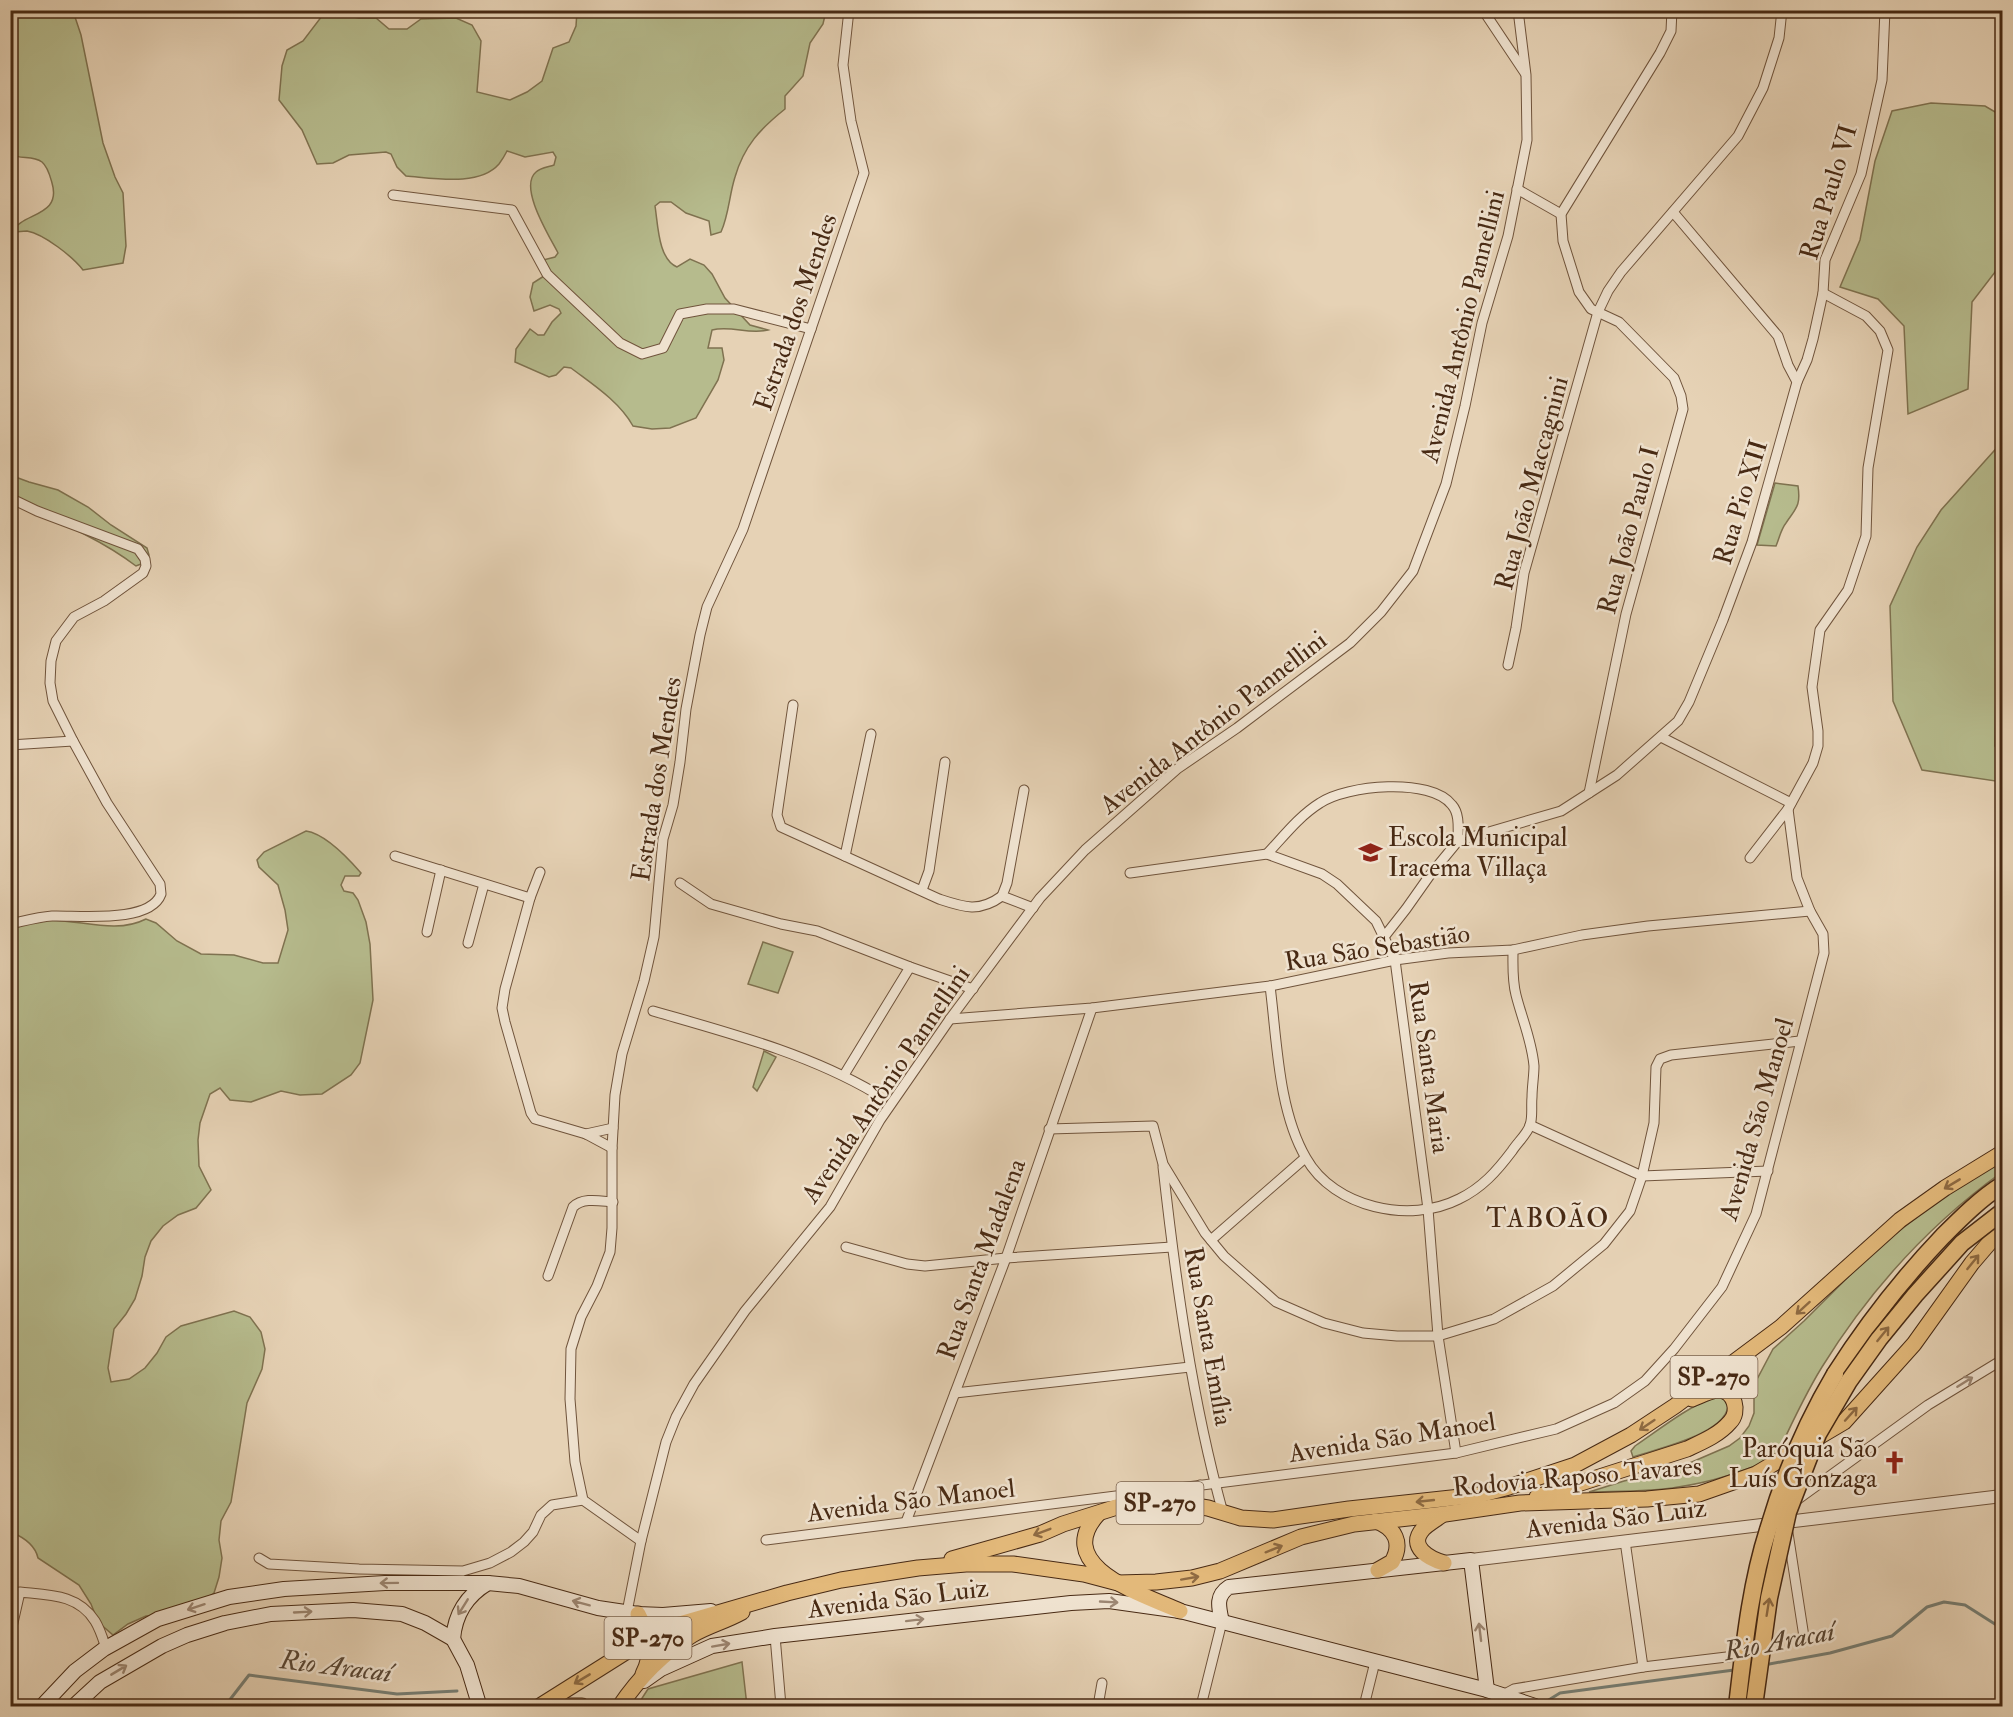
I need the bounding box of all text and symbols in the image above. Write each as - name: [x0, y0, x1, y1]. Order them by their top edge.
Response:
- street label: Rua Paulo VI: [1793, 121, 1865, 264]
- street label: Avenida Antônio Pannellini: [1413, 187, 1512, 467]
- street label: Estrada dos Mendes: [747, 209, 845, 415]
- street label: Rua João Maccagnini: [1488, 373, 1576, 594]
- street label: Rua Pio XII: [1707, 436, 1775, 569]
- street label: Rua João Paulo I: [1591, 443, 1667, 618]
- street label: Avenida Antônio Pannellini: [1093, 624, 1334, 822]
- street label: Estrada dos Mendes: [625, 675, 689, 884]
- place label: Escola Municipal Iracema Villaça: [1388, 822, 1568, 884]
- school or university icon: Escola Municipal Iracema Villaça: [1357, 839, 1383, 865]
- street label: Rua São Sebastião: [1282, 918, 1472, 978]
- street label: Avenida Antônio Pannellini: [794, 960, 977, 1210]
- street label: Rua Santa Maria: [1401, 979, 1457, 1156]
- street label: Avenida São Manoel: [1712, 1014, 1801, 1225]
- street label: Rua Santa Madalena: [931, 1154, 1033, 1364]
- one-way arrow: [1944, 1178, 1961, 1190]
- district label: TABOÃO: [1486, 1202, 1610, 1235]
- street label: Rua Santa Emília: [1177, 1244, 1240, 1428]
- one-way arrow: [1967, 1254, 1980, 1270]
- one-way arrow: [1796, 1301, 1811, 1315]
- one-way arrow: [1877, 1326, 1890, 1342]
- road number: SP-270: [1670, 1356, 1758, 1398]
- one-way arrow: [1956, 1376, 1973, 1388]
- street label: Avenida São Manoel: [1285, 1406, 1498, 1470]
- one-way arrow: [1844, 1407, 1858, 1422]
- one-way arrow: [1639, 1419, 1656, 1431]
- place label: Paróquia São Luís Gonzaga: [1729, 1433, 1877, 1495]
- street label: Rodovia Raposo Tavares: [1451, 1450, 1703, 1505]
- church icon: Paróquia São Luís Gonzaga: [1882, 1450, 1908, 1476]
- street label: Avenida São Manoel: [804, 1472, 1017, 1530]
- road number: SP-270: [1116, 1482, 1204, 1524]
- street label: Avenida São Luiz: [1523, 1492, 1709, 1546]
- one-way arrow: [1416, 1496, 1436, 1507]
- one-way arrow: [1033, 1528, 1052, 1539]
- one-way arrow: [1264, 1542, 1283, 1553]
- street label: Avenida São Luiz: [805, 1572, 991, 1626]
- one-way arrow: [1180, 1572, 1199, 1583]
- one-way arrow: [379, 1577, 399, 1589]
- one-way arrow: [572, 1597, 591, 1609]
- one-way arrow: [1098, 1597, 1118, 1608]
- one-way arrow: [457, 1598, 469, 1615]
- one-way arrow: [1762, 1598, 1773, 1617]
- one-way arrow: [187, 1602, 206, 1613]
- one-way arrow: [292, 1607, 312, 1618]
- water label: Rio Aracaí: [1720, 1614, 1842, 1669]
- one-way arrow: [904, 1615, 924, 1626]
- road number: SP-270: [604, 1617, 692, 1659]
- one-way arrow: [1474, 1623, 1485, 1643]
- one-way arrow: [711, 1639, 731, 1650]
- water label: Rio Aracaí: [277, 1643, 398, 1690]
- one-way arrow: [110, 1664, 127, 1676]
- one-way arrow: [574, 1673, 591, 1685]

